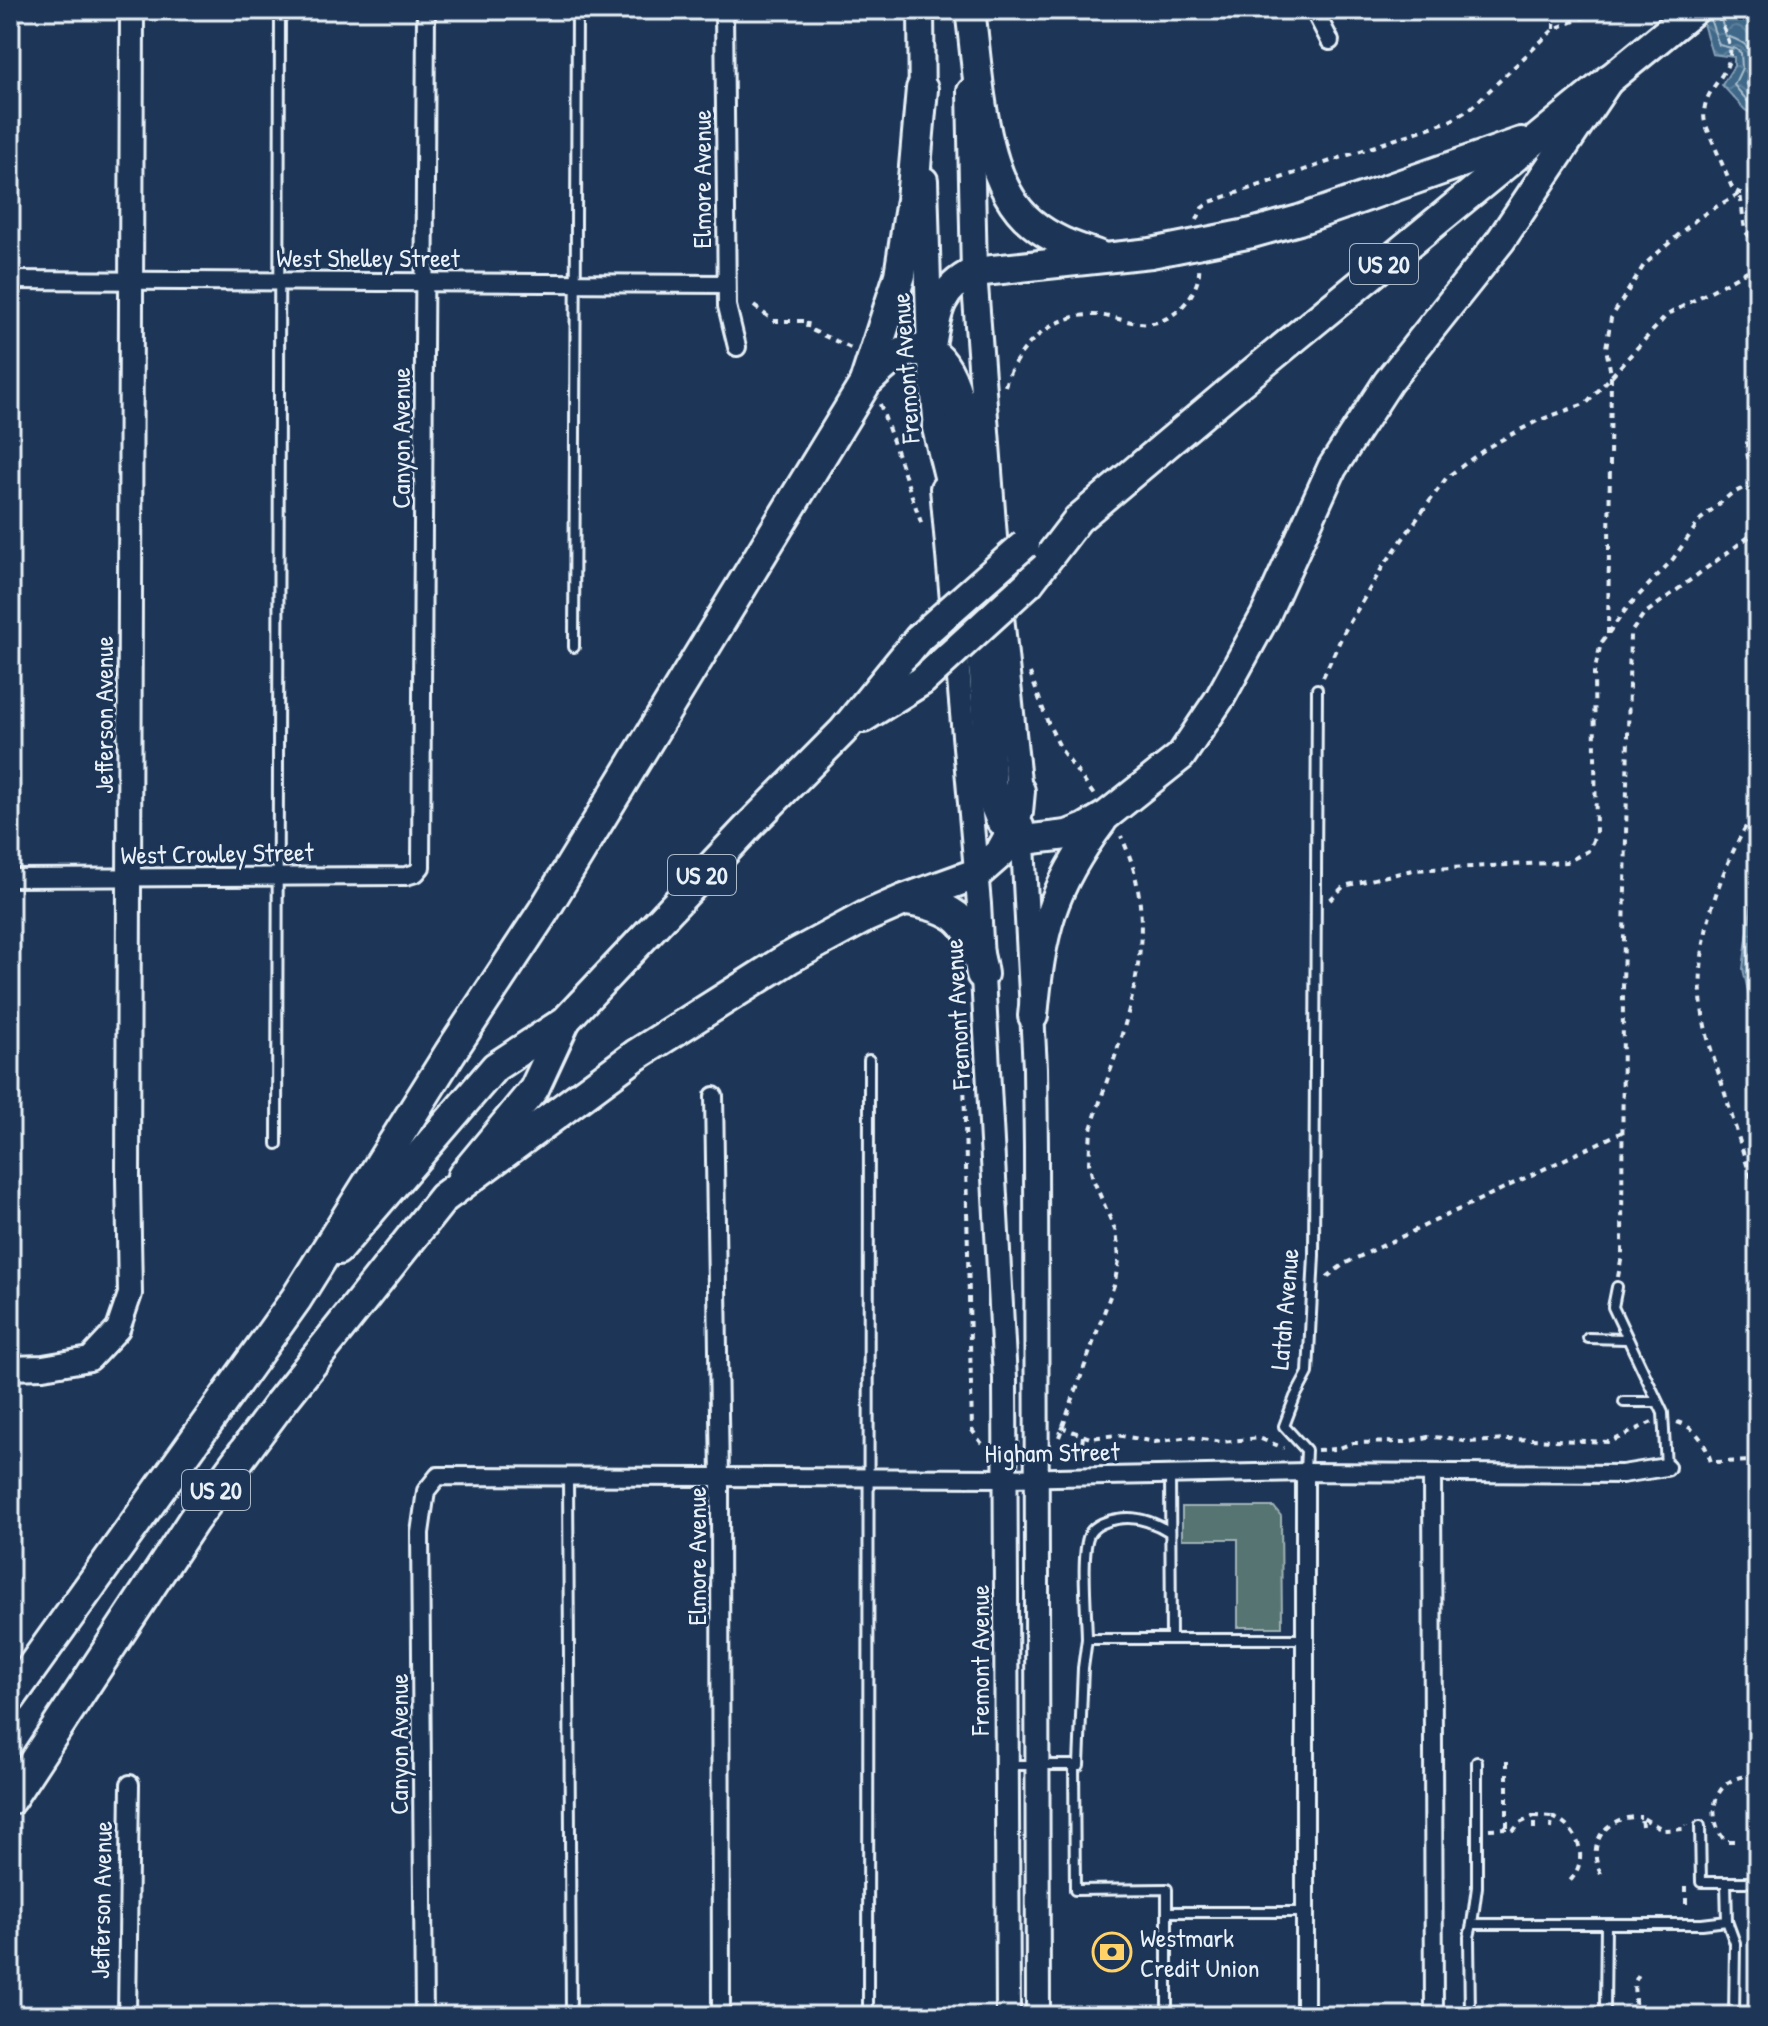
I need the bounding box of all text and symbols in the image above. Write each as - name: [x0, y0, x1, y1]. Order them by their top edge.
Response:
- street label: Elmore Avenue: [684, 110, 719, 248]
- street label: West Shelley Street: [276, 240, 461, 275]
- road number: US 20: [1350, 244, 1418, 284]
- street label: Fremont Avenue: [882, 292, 928, 445]
- street label: Canyon Avenue: [383, 367, 418, 509]
- street label: Jefferson Avenue: [86, 636, 121, 794]
- street label: West Crowley Street: [120, 834, 315, 872]
- road number: US 20: [668, 855, 736, 895]
- street label: Fremont Avenue: [936, 938, 978, 1091]
- street label: Latah Avenue: [1261, 1247, 1307, 1371]
- street label: Higham Street: [984, 1433, 1121, 1471]
- road number: US 20: [182, 1470, 250, 1510]
- street label: Elmore Avenue: [679, 1487, 714, 1625]
- street label: Fremont Avenue: [962, 1585, 997, 1736]
- street label: Canyon Avenue: [381, 1673, 416, 1815]
- street label: Jefferson Avenue: [82, 1821, 120, 1979]
- place label: Westmark Credit Union: [1140, 1920, 1260, 1985]
- bank icon: Westmark Credit Union: [1091, 1931, 1133, 1973]

